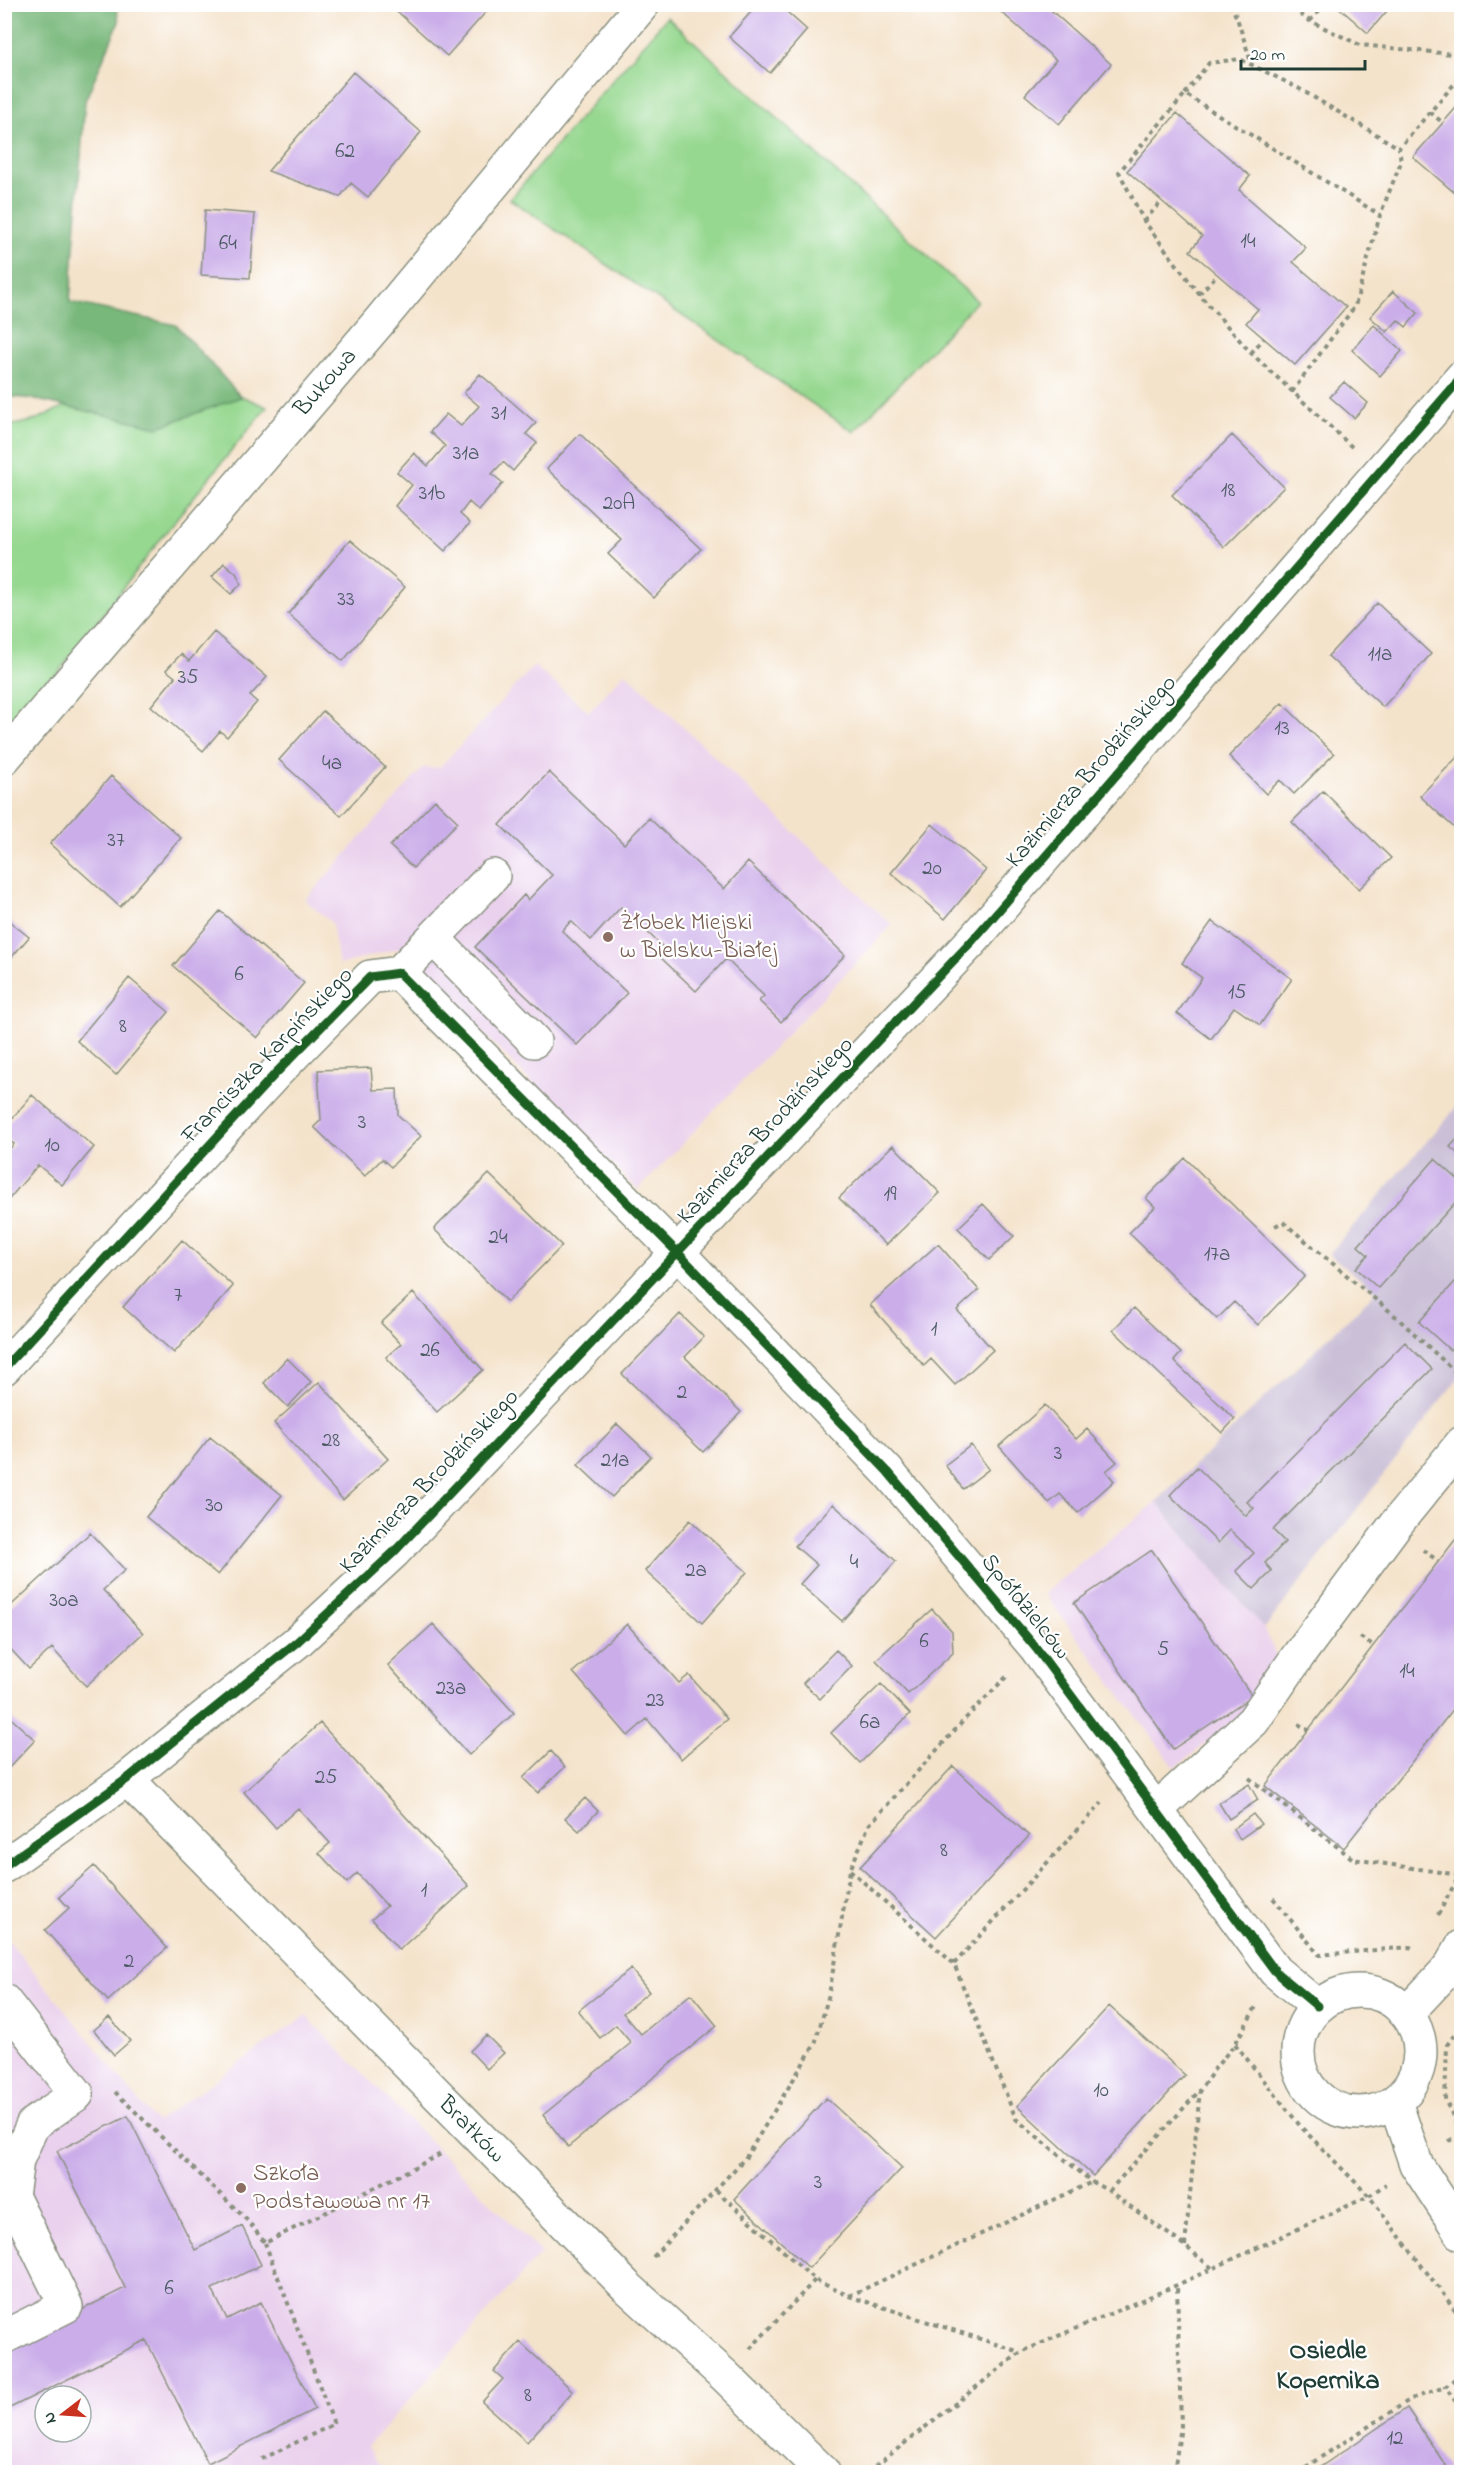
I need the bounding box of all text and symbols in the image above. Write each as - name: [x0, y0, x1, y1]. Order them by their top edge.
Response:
- scale bar: [1241, 33, 1366, 71]
- text: 20 m: [1250, 43, 1285, 69]
- house number: 62: [335, 137, 355, 167]
- house number: 14: [1240, 227, 1256, 257]
- house number: 64: [219, 229, 237, 259]
- street label: Bukowa: [285, 341, 366, 426]
- house number: 31: [491, 399, 507, 429]
- house number: 31a: [453, 439, 479, 469]
- house number: 18: [1221, 476, 1235, 506]
- house number: 31b: [419, 479, 445, 509]
- house number: 20A: [603, 489, 635, 519]
- house number: 33: [337, 585, 355, 615]
- house number: 11a: [1368, 640, 1392, 670]
- house number: 35: [178, 663, 198, 693]
- street label: Kazimierza Brodzińskiego: [998, 668, 1186, 876]
- house number: 13: [1274, 714, 1290, 744]
- house number: 4a: [322, 749, 342, 779]
- house number: 37: [107, 826, 125, 856]
- house number: 20: [922, 854, 942, 884]
- place label: Żłobek Miejski w Bielsku-Białej: [620, 906, 778, 969]
- marker: Żłobek Miejski w Bielsku-Białej: [601, 930, 615, 944]
- street label: Franciszka Karpińskiego: [173, 959, 362, 1153]
- house number: 6: [234, 960, 244, 990]
- house number: 15: [1228, 978, 1246, 1008]
- house number: 8: [119, 1012, 127, 1042]
- street label: Kazimierza Brodzińskiego: [669, 1029, 863, 1233]
- house number: 3: [358, 1108, 366, 1138]
- house number: 10: [44, 1131, 60, 1161]
- house number: 19: [884, 1180, 897, 1210]
- house number: 24: [488, 1223, 508, 1253]
- house number: 17a: [1204, 1240, 1230, 1270]
- house number: 7: [174, 1281, 183, 1311]
- house number: 1: [931, 1315, 938, 1345]
- house number: 26: [420, 1336, 440, 1366]
- house number: 2: [677, 1378, 687, 1408]
- street label: Kazimierza Brodzińskiego: [332, 1381, 528, 1583]
- house number: 28: [322, 1426, 340, 1456]
- house number: 3: [1054, 1439, 1062, 1469]
- house number: 21a: [601, 1446, 629, 1476]
- house number: 30: [205, 1491, 223, 1521]
- street label: Spółdzielców: [971, 1547, 1079, 1667]
- house number: 4: [850, 1548, 859, 1578]
- house number: 2a: [685, 1556, 707, 1586]
- house number: 30a: [49, 1586, 79, 1616]
- house number: 6: [919, 1627, 929, 1657]
- house number: 5: [1157, 1635, 1169, 1665]
- house number: 14: [1399, 1657, 1415, 1687]
- house number: 23a: [436, 1674, 466, 1704]
- house number: 23: [645, 1686, 665, 1716]
- house number: 6a: [860, 1708, 880, 1738]
- house number: 25: [315, 1763, 337, 1793]
- house number: 8: [940, 1836, 948, 1866]
- house number: 1: [421, 1876, 428, 1906]
- house number: 2: [124, 1947, 134, 1977]
- house number: 10: [1093, 2076, 1109, 2106]
- street label: Bratków: [428, 2087, 513, 2172]
- place label: Szkoła Podstawowa nr 17: [253, 2157, 430, 2220]
- house number: 3: [814, 2168, 822, 2198]
- marker: Szkoła Podstawowa nr 17: [234, 2181, 248, 2195]
- house number: 6: [164, 2274, 174, 2304]
- district label: Osiedle Kopernika: [1277, 2333, 1379, 2401]
- house number: 8: [524, 2381, 532, 2411]
- north arrow: [33, 2384, 93, 2444]
- text: N: [37, 2409, 64, 2426]
- house number: 12: [1386, 2424, 1404, 2454]

